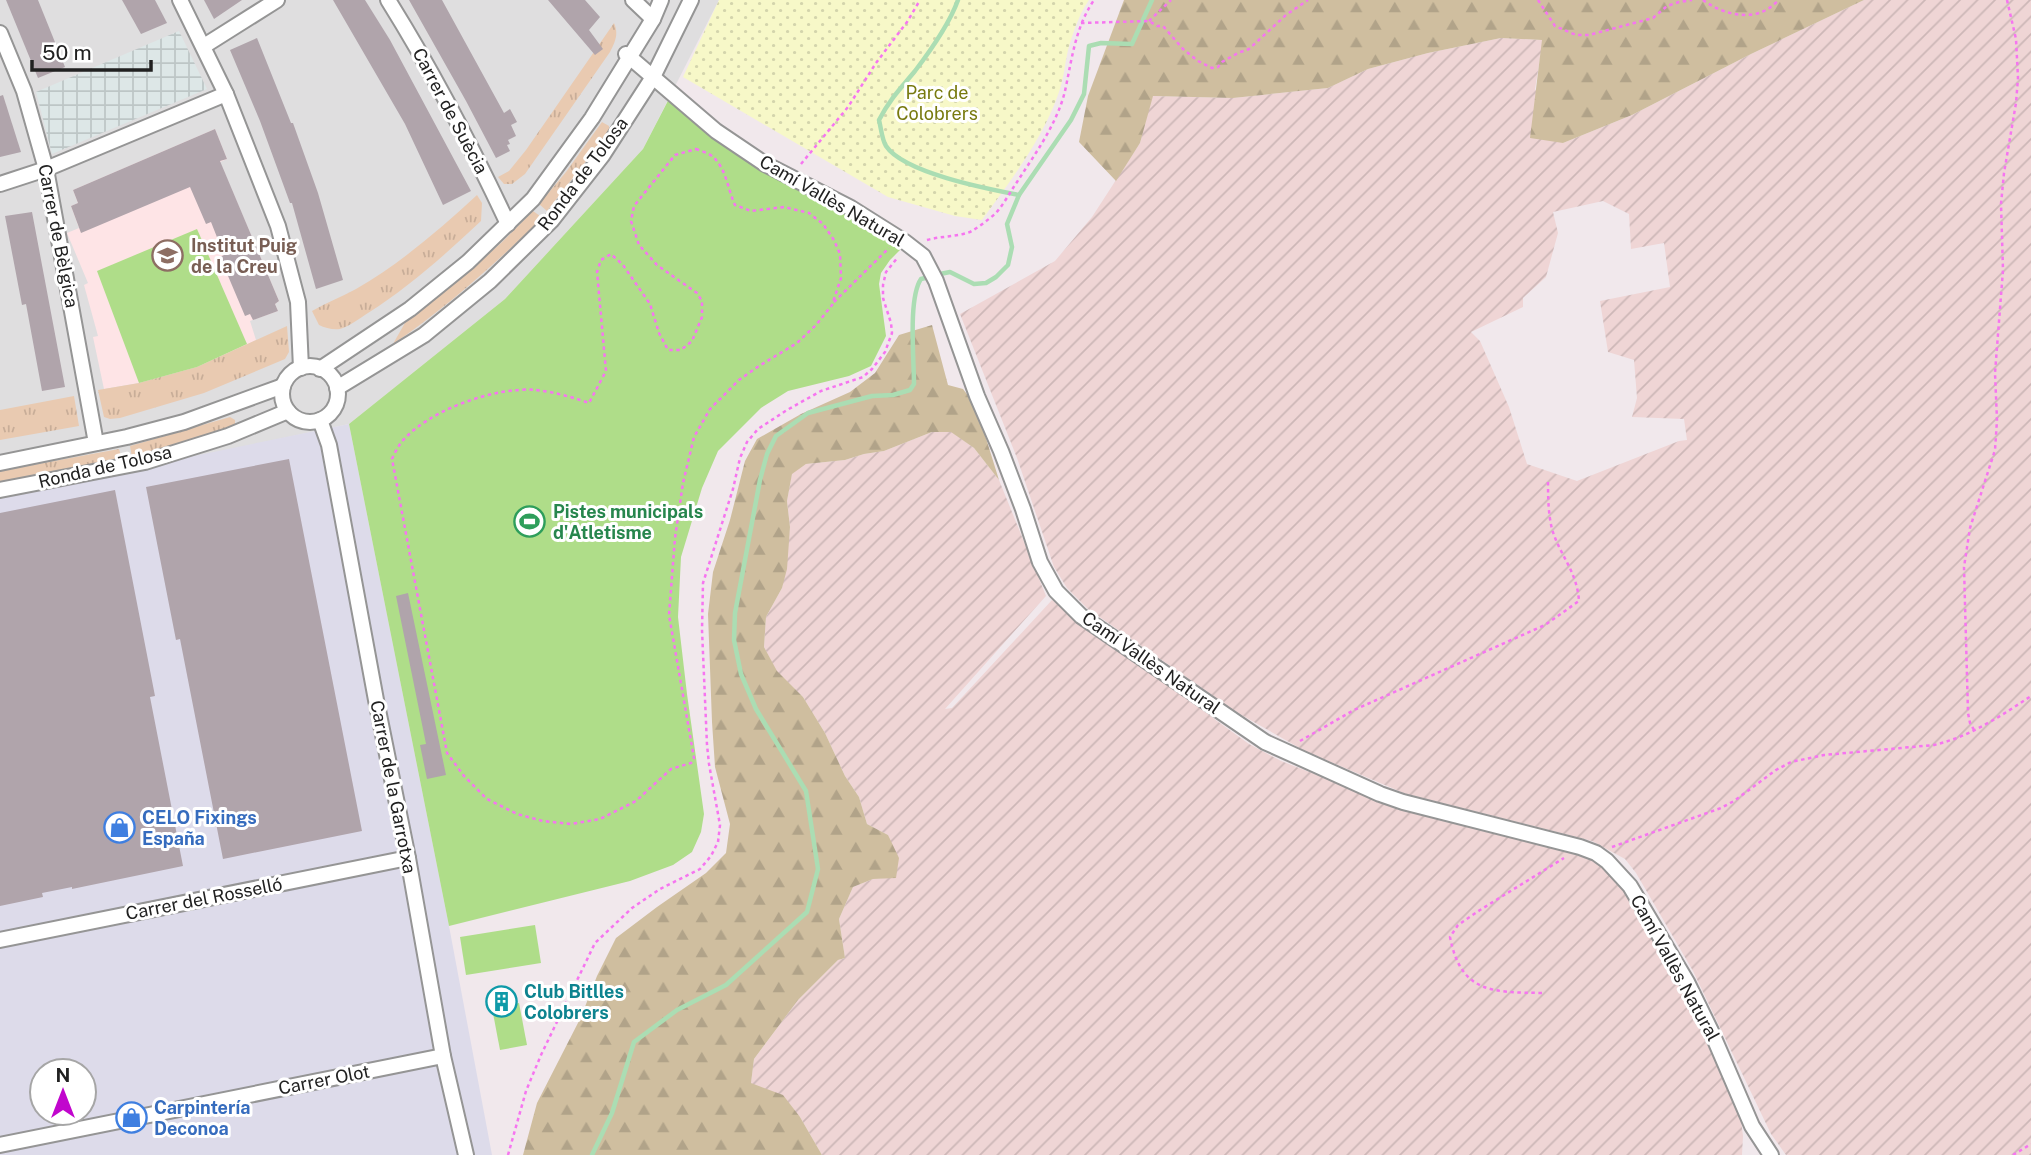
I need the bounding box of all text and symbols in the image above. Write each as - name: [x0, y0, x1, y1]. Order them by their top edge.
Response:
- scale bar: [32, 28, 150, 72]
- text: 50 m: [42, 40, 92, 65]
- street label: Carrer de Suècia: [408, 44, 492, 177]
- park label: Parc de Colobrers: [896, 82, 978, 124]
- street label: Ronda de Tolosa: [533, 113, 632, 234]
- street label: Camí Vallès Natural: [756, 151, 908, 251]
- street label: Carrer de Bèlgica: [34, 162, 83, 310]
- place label: Institut Puig de la Creu: [191, 235, 297, 277]
- school or university icon: Institut Puig de la Creu: [151, 239, 185, 273]
- street label: Ronda de Tolosa: [36, 441, 174, 492]
- place label: Pistes municipals d'Atletisme: [553, 501, 703, 543]
- sports icon: Pistes municipals d'Atletisme: [513, 505, 547, 539]
- street label: Camí Vallès Natural: [1078, 607, 1224, 718]
- street label: Carrer de la Garrotxa: [366, 698, 421, 875]
- place label: CELO Fixings España: [142, 807, 257, 849]
- shop icon: CELO Fixings España: [102, 811, 136, 845]
- street label: Carrer del Rosselló: [124, 873, 284, 924]
- street label: Camí Vallès Natural: [1627, 891, 1724, 1044]
- place label: Club Bitlles Colobrers: [524, 981, 624, 1023]
- building icon: Club Bitlles Colobrers: [484, 985, 518, 1019]
- north arrow: [28, 1057, 98, 1127]
- street label: Carrer Olot: [276, 1060, 371, 1099]
- text: N: [56, 1064, 70, 1086]
- place label: Carpintería Deconoa: [154, 1097, 250, 1139]
- shop icon: Carpintería Deconoa: [114, 1101, 148, 1135]

